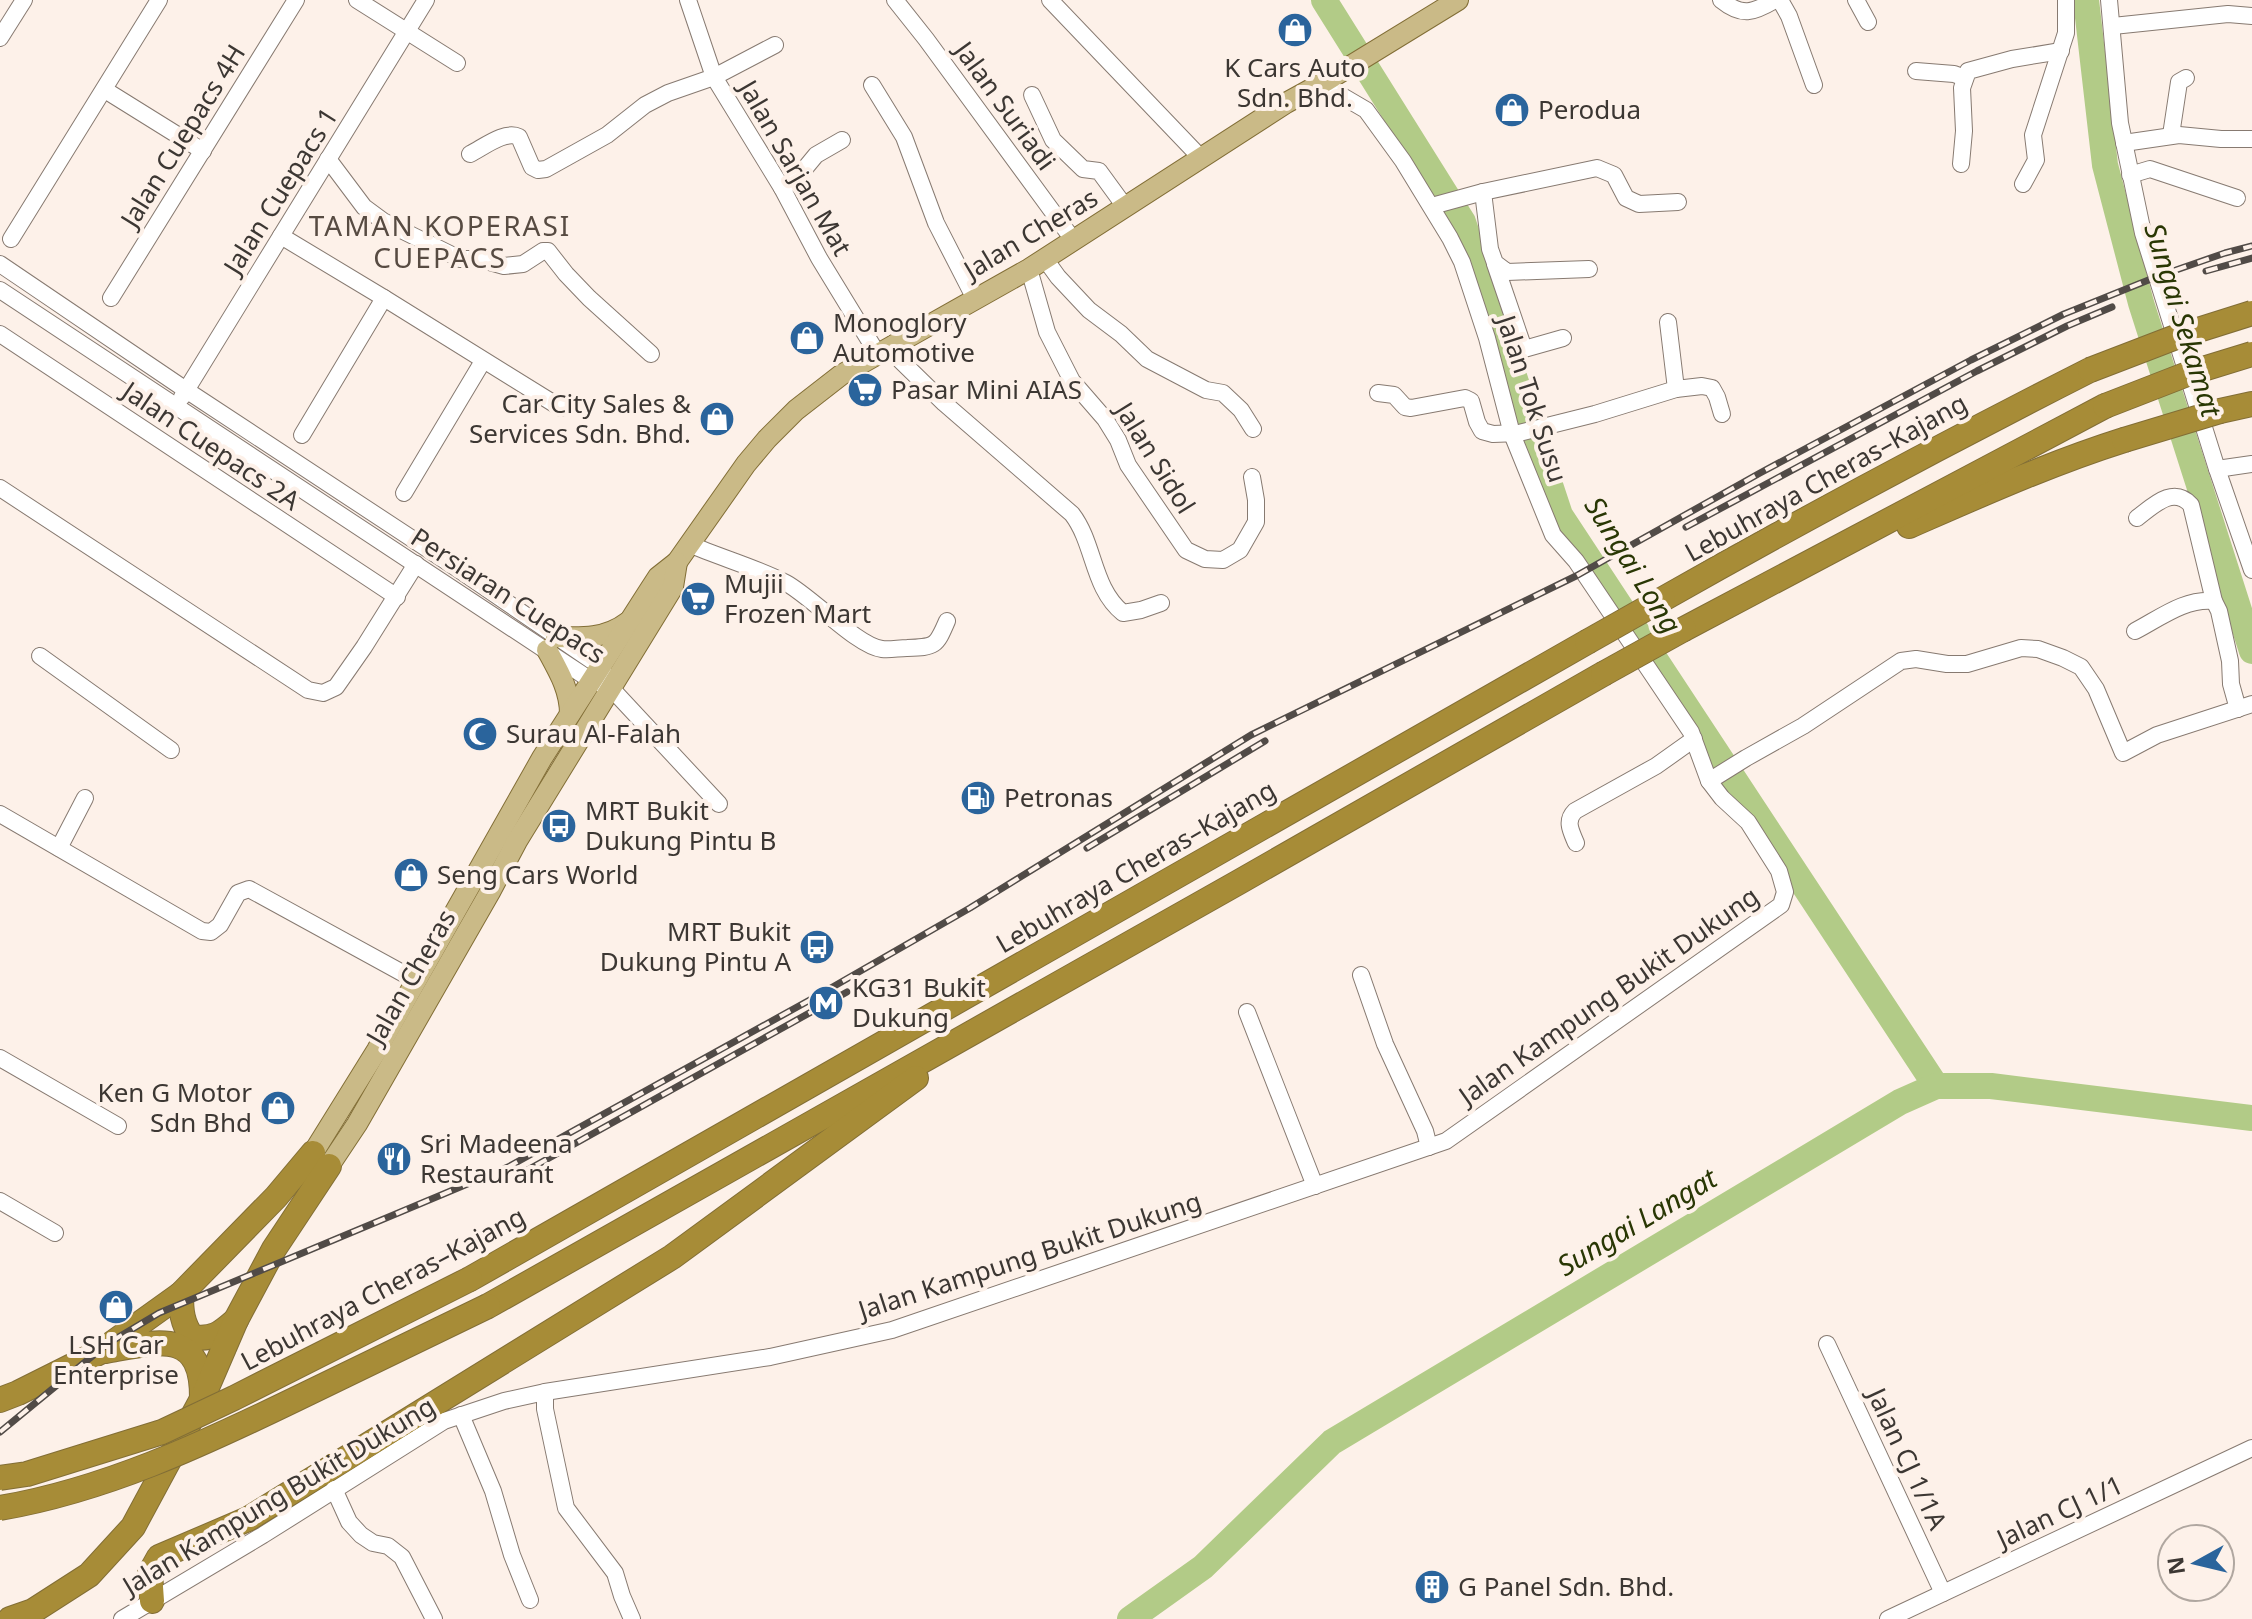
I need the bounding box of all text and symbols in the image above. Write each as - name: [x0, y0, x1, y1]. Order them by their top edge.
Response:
- shop icon: K Cars Auto Sdn. Bhd.: [1276, 11, 1314, 49]
- street label: Jalan Suriadi: [945, 31, 1065, 177]
- street label: Jalan Cuepacs 4H: [110, 37, 253, 236]
- place label: K Cars Auto Sdn. Bhd.: [1224, 49, 1366, 115]
- street label: Jalan Sarjan Mat: [730, 71, 861, 262]
- shop icon: Perodua: [1493, 91, 1531, 129]
- place label: Perodua: [1538, 91, 1641, 127]
- street label: Jalan Cuepacs 1: [213, 100, 346, 283]
- street label: Jalan Cheras: [954, 179, 1104, 289]
- district label: TAMAN KOPERASI CUEPACS: [309, 206, 571, 276]
- water label: Sungai Sekamat: [2136, 218, 2232, 423]
- place label: Monoglory Automotive: [833, 304, 975, 370]
- street label: Jalan Tok Susu: [1488, 308, 1577, 487]
- shop icon: Monoglory Automotive: [788, 319, 826, 357]
- street label: Jalan Cuepacs 2A: [113, 371, 308, 518]
- supermarket icon: Pasar Mini AIAS: [846, 371, 884, 409]
- place label: Pasar Mini AIAS: [891, 371, 1082, 407]
- street label: Lebuhraya Cheras–Kajang: [1678, 384, 1973, 570]
- place label: Car City Sales & Services Sdn. Bhd.: [469, 385, 691, 451]
- street label: Jalan Sidol: [1106, 392, 1204, 520]
- shop icon: Car City Sales & Services Sdn. Bhd.: [698, 400, 736, 438]
- water label: Sungai Long: [1577, 489, 1691, 640]
- street label: Persiaran Cuepacs: [404, 519, 613, 672]
- place label: Mujii Frozen Mart: [724, 565, 871, 631]
- supermarket icon: Mujii Frozen Mart: [679, 580, 717, 618]
- mosque icon: Surau Al-Falah: [461, 715, 499, 753]
- place label: Surau Al-Falah: [506, 715, 681, 751]
- street label: Lebuhraya Cheras–Kajang: [989, 771, 1282, 961]
- fuel station icon: Petronas: [959, 779, 997, 817]
- place label: Petronas: [1004, 779, 1113, 815]
- place label: MRT Bukit Dukung Pintu B: [585, 792, 776, 858]
- bus stop icon: MRT Bukit Dukung Pintu B: [540, 807, 578, 845]
- shop icon: Seng Cars World: [392, 856, 430, 894]
- place label: Seng Cars World: [437, 856, 639, 892]
- street label: Jalan Kampung Bukit Dukung: [1449, 878, 1766, 1114]
- street label: Jalan Cheras: [355, 902, 463, 1053]
- place label: MRT Bukit Dukung Pintu A: [600, 913, 791, 979]
- bus stop icon: MRT Bukit Dukung Pintu A: [798, 928, 836, 966]
- place label: KG31 Bukit Dukung: [852, 969, 986, 1035]
- metro station icon: KG31 Bukit Dukung: [807, 984, 845, 1022]
- place label: Ken G Motor Sdn Bhd: [98, 1074, 252, 1140]
- shop icon: Ken G Motor Sdn Bhd: [259, 1089, 297, 1127]
- place label: Sri Madeena Restaurant: [420, 1125, 573, 1191]
- restaurant icon: Sri Madeena Restaurant: [375, 1140, 413, 1178]
- water label: Sungai Langat: [1550, 1158, 1725, 1284]
- street label: Jalan Kampung Bukit Dukung: [851, 1183, 1206, 1328]
- street label: Lebuhraya Cheras–Kajang: [234, 1198, 531, 1378]
- shop icon: LSH Car Enterprise: [97, 1288, 135, 1326]
- place label: LSH Car Enterprise: [53, 1326, 179, 1392]
- street label: Jalan CJ 1/1A: [1858, 1379, 1957, 1535]
- street label: Jalan Kampung Bukit Dukung: [113, 1387, 441, 1604]
- street label: Jalan CJ 1/1: [1988, 1466, 2129, 1557]
- north arrow: [2156, 1523, 2236, 1603]
- text: N: [2159, 1555, 2191, 1577]
- building icon: G Panel Sdn. Bhd.: [1413, 1568, 1451, 1606]
- place label: G Panel Sdn. Bhd.: [1458, 1568, 1674, 1604]

